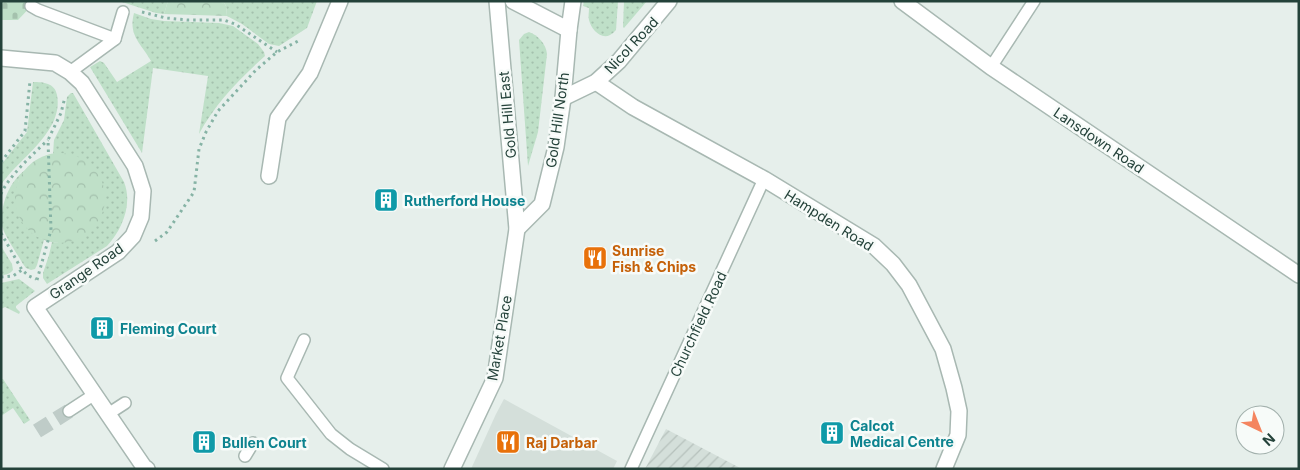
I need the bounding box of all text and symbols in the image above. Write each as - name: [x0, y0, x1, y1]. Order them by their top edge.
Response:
- street label: Nicol Road: [600, 13, 662, 77]
- street label: Gold Hill East: [495, 70, 519, 159]
- street label: Gold Hill North: [542, 71, 572, 169]
- street label: Lansdown Road: [1050, 103, 1148, 177]
- street label: Hampden Road: [781, 186, 877, 254]
- building icon: Rutherford House: [373, 187, 399, 213]
- place label: Rutherford House: [404, 192, 525, 209]
- street label: Grange Road: [46, 239, 126, 303]
- place label: Sunrise Fish & Chips: [612, 242, 696, 275]
- restaurant icon: Sunrise Fish & Chips: [582, 245, 608, 271]
- street label: Churchfield Road: [666, 269, 730, 379]
- street label: Market Place: [483, 294, 515, 382]
- building icon: Fleming Court: [89, 315, 115, 341]
- place label: Fleming Court: [120, 320, 217, 337]
- north arrow: [1235, 405, 1285, 455]
- place label: Calcot Medical Centre: [850, 417, 954, 450]
- building icon: Calcot Medical Centre: [819, 420, 845, 446]
- building icon: Bullen Court: [191, 429, 217, 455]
- restaurant icon: Raj Darbar: [495, 429, 521, 455]
- text: N: [1260, 430, 1279, 450]
- place label: Bullen Court: [222, 434, 307, 451]
- place label: Raj Darbar: [526, 434, 598, 451]

